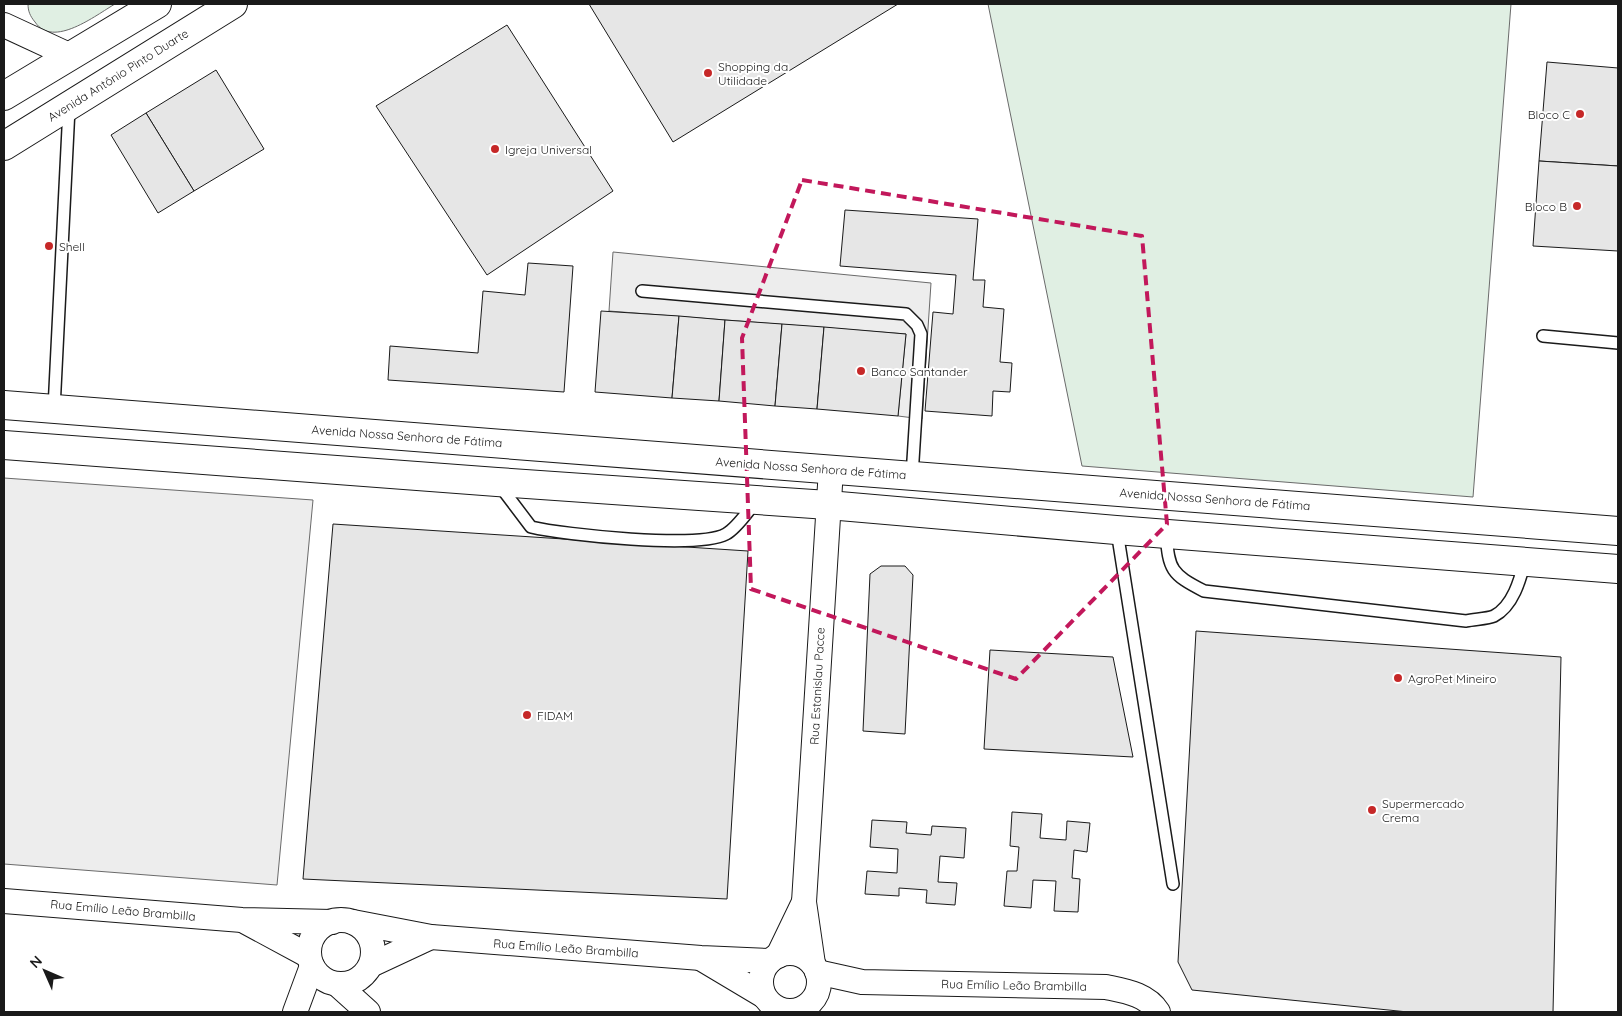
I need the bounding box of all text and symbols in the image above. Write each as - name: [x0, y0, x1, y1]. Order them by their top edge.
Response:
- street label: Avenida Antônio Pinto Duarte: [45, 25, 191, 125]
- place label: Shopping da Utilidade: [718, 59, 788, 88]
- marker: Shopping da Utilidade: [702, 67, 714, 79]
- place label: Bloco C: [1528, 107, 1570, 122]
- marker: Bloco C: [1574, 108, 1586, 120]
- place label: Igreja Universal: [505, 142, 592, 157]
- marker: Igreja Universal: [489, 143, 501, 155]
- place label: Bloco B: [1525, 199, 1567, 214]
- marker: Bloco B: [1571, 200, 1583, 212]
- place label: Shell: [59, 239, 85, 254]
- marker: Shell: [43, 240, 55, 252]
- place label: Banco Santander: [871, 364, 968, 379]
- marker: Banco Santander: [855, 365, 867, 377]
- street label: Avenida Nossa Senhora de Fátima: [311, 422, 503, 450]
- street label: Avenida Nossa Senhora de Fátima: [715, 454, 907, 482]
- street label: Avenida Nossa Senhora de Fátima: [1119, 485, 1311, 513]
- street label: Rua Estanislau Pacce: [806, 627, 828, 745]
- place label: AgroPet Mineiro: [1408, 671, 1496, 686]
- marker: AgroPet Mineiro: [1392, 672, 1404, 684]
- place label: FIDAM: [537, 708, 573, 723]
- marker: FIDAM: [521, 709, 533, 721]
- place label: Supermercado Crema: [1382, 796, 1464, 825]
- marker: Supermercado Crema: [1366, 804, 1378, 816]
- street label: Rua Emílio Leão Brambilla: [50, 896, 196, 924]
- street label: Rua Emílio Leão Brambilla: [493, 935, 639, 961]
- north arrow: [20, 946, 70, 996]
- text: N: [26, 952, 46, 972]
- street label: Rua Emílio Leão Brambilla: [941, 976, 1087, 994]

